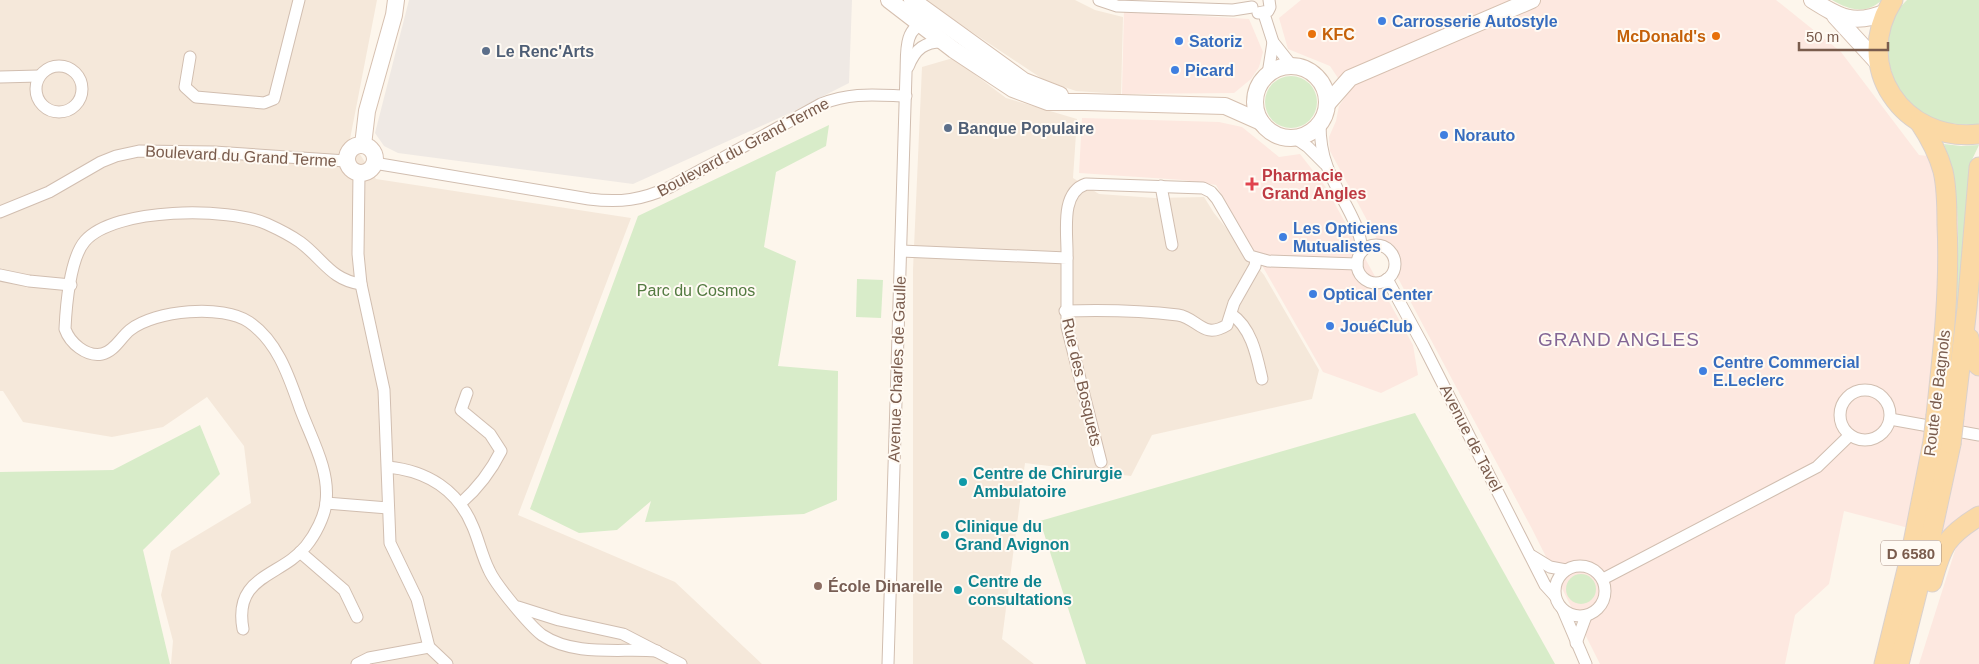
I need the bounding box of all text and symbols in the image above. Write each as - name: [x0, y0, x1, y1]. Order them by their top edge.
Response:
- place label: Carrosserie Autostyle: [1392, 13, 1558, 30]
- marker: Carrosserie Autostyle: [1376, 15, 1388, 27]
- scale bar: [1799, 20, 1888, 52]
- place label: KFC: [1322, 26, 1355, 43]
- marker: KFC: [1306, 28, 1318, 40]
- place label: McDonald's: [1617, 28, 1706, 45]
- text: 50 m: [1806, 28, 1839, 45]
- marker: McDonald's: [1710, 30, 1722, 42]
- place label: Satoriz: [1189, 33, 1242, 50]
- marker: Satoriz: [1173, 35, 1185, 47]
- place label: Le Renc'Arts: [496, 43, 594, 60]
- marker: Le Renc'Arts: [480, 45, 492, 57]
- place label: Picard: [1185, 62, 1234, 79]
- marker: Picard: [1169, 64, 1181, 76]
- street label: Boulevard du Grand Terme: [654, 94, 832, 200]
- place label: Banque Populaire: [958, 120, 1094, 137]
- marker: Banque Populaire: [942, 122, 954, 134]
- place label: Norauto: [1454, 127, 1516, 144]
- marker: Norauto: [1438, 129, 1450, 141]
- street label: Boulevard du Grand Terme: [145, 142, 337, 170]
- place label: Pharmacie Grand Angles: [1262, 167, 1366, 202]
- marker: Pharmacie Grand Angles: [1246, 178, 1258, 190]
- place label: Les Opticiens Mutualistes: [1293, 220, 1398, 255]
- marker: Les Opticiens Mutualistes: [1277, 231, 1289, 243]
- street label: Avenue Charles de Gaulle: [885, 275, 909, 462]
- park label: Parc du Cosmos: [637, 282, 755, 299]
- place label: Optical Center: [1323, 286, 1432, 303]
- marker: Optical Center: [1307, 288, 1319, 300]
- street label: Rue des Bosquets: [1059, 316, 1105, 448]
- place label: JouéClub: [1340, 318, 1413, 335]
- marker: JouéClub: [1324, 320, 1336, 332]
- district label: GRAND ANGLES: [1538, 329, 1700, 350]
- street label: Route de Bagnols: [1921, 329, 1953, 457]
- place label: Centre Commercial E.Leclerc: [1713, 354, 1860, 389]
- marker: Centre Commercial E.Leclerc: [1697, 365, 1709, 377]
- street label: Avenue de Tavel: [1437, 382, 1505, 494]
- place label: Centre de Chirurgie Ambulatoire: [973, 465, 1122, 500]
- marker: Centre de Chirurgie Ambulatoire: [957, 476, 969, 488]
- place label: Clinique du Grand Avignon: [955, 518, 1069, 553]
- marker: Clinique du Grand Avignon: [939, 529, 951, 541]
- road number: D 6580: [1881, 540, 1941, 566]
- place label: Centre de consultations: [968, 573, 1072, 608]
- place label: École Dinarelle: [828, 577, 943, 595]
- marker: École Dinarelle: [812, 580, 824, 592]
- marker: Centre de consultations: [952, 584, 964, 596]

